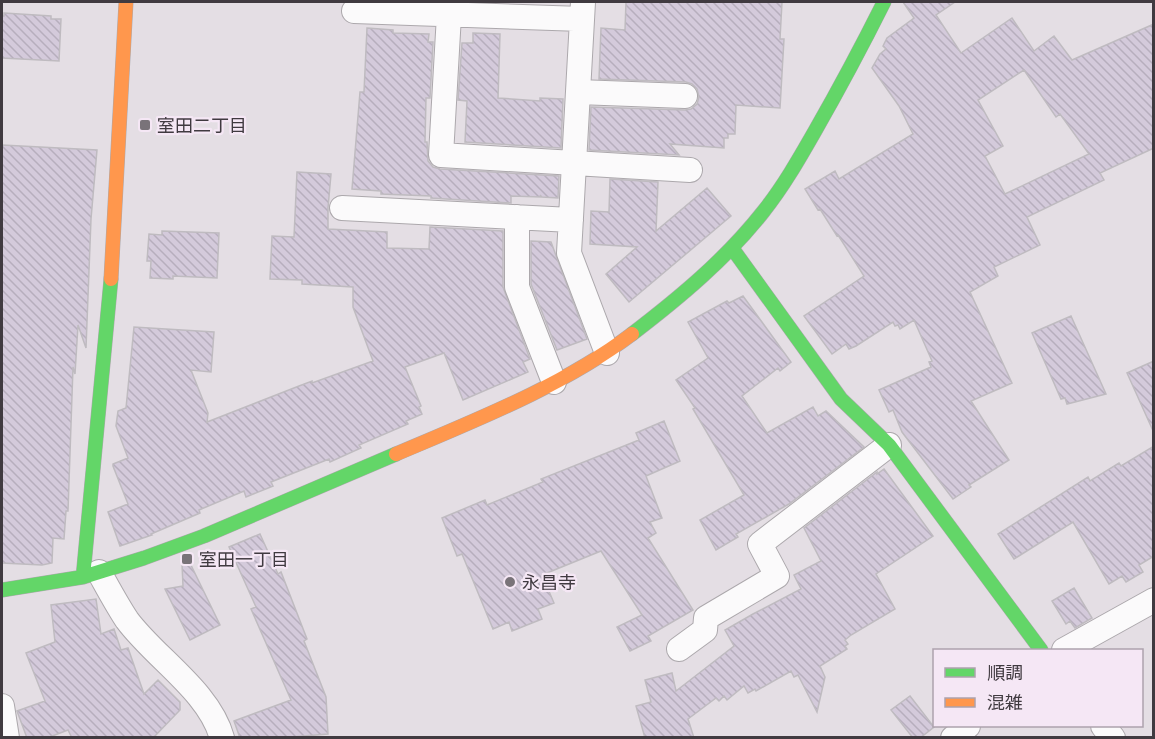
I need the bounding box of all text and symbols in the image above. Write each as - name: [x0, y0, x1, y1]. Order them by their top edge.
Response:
- place label: 室田二丁目: [157, 114, 247, 136]
- marker: 室田二丁目: [138, 118, 152, 132]
- place label: 室田一丁目: [199, 548, 289, 570]
- marker: 室田一丁目: [180, 552, 194, 566]
- place label: 永昌寺: [522, 571, 576, 593]
- marker: 永昌寺: [503, 575, 517, 589]
- legend: [933, 649, 1143, 727]
- text: 順調: [987, 661, 1023, 683]
- text: 混雑: [987, 691, 1023, 713]

